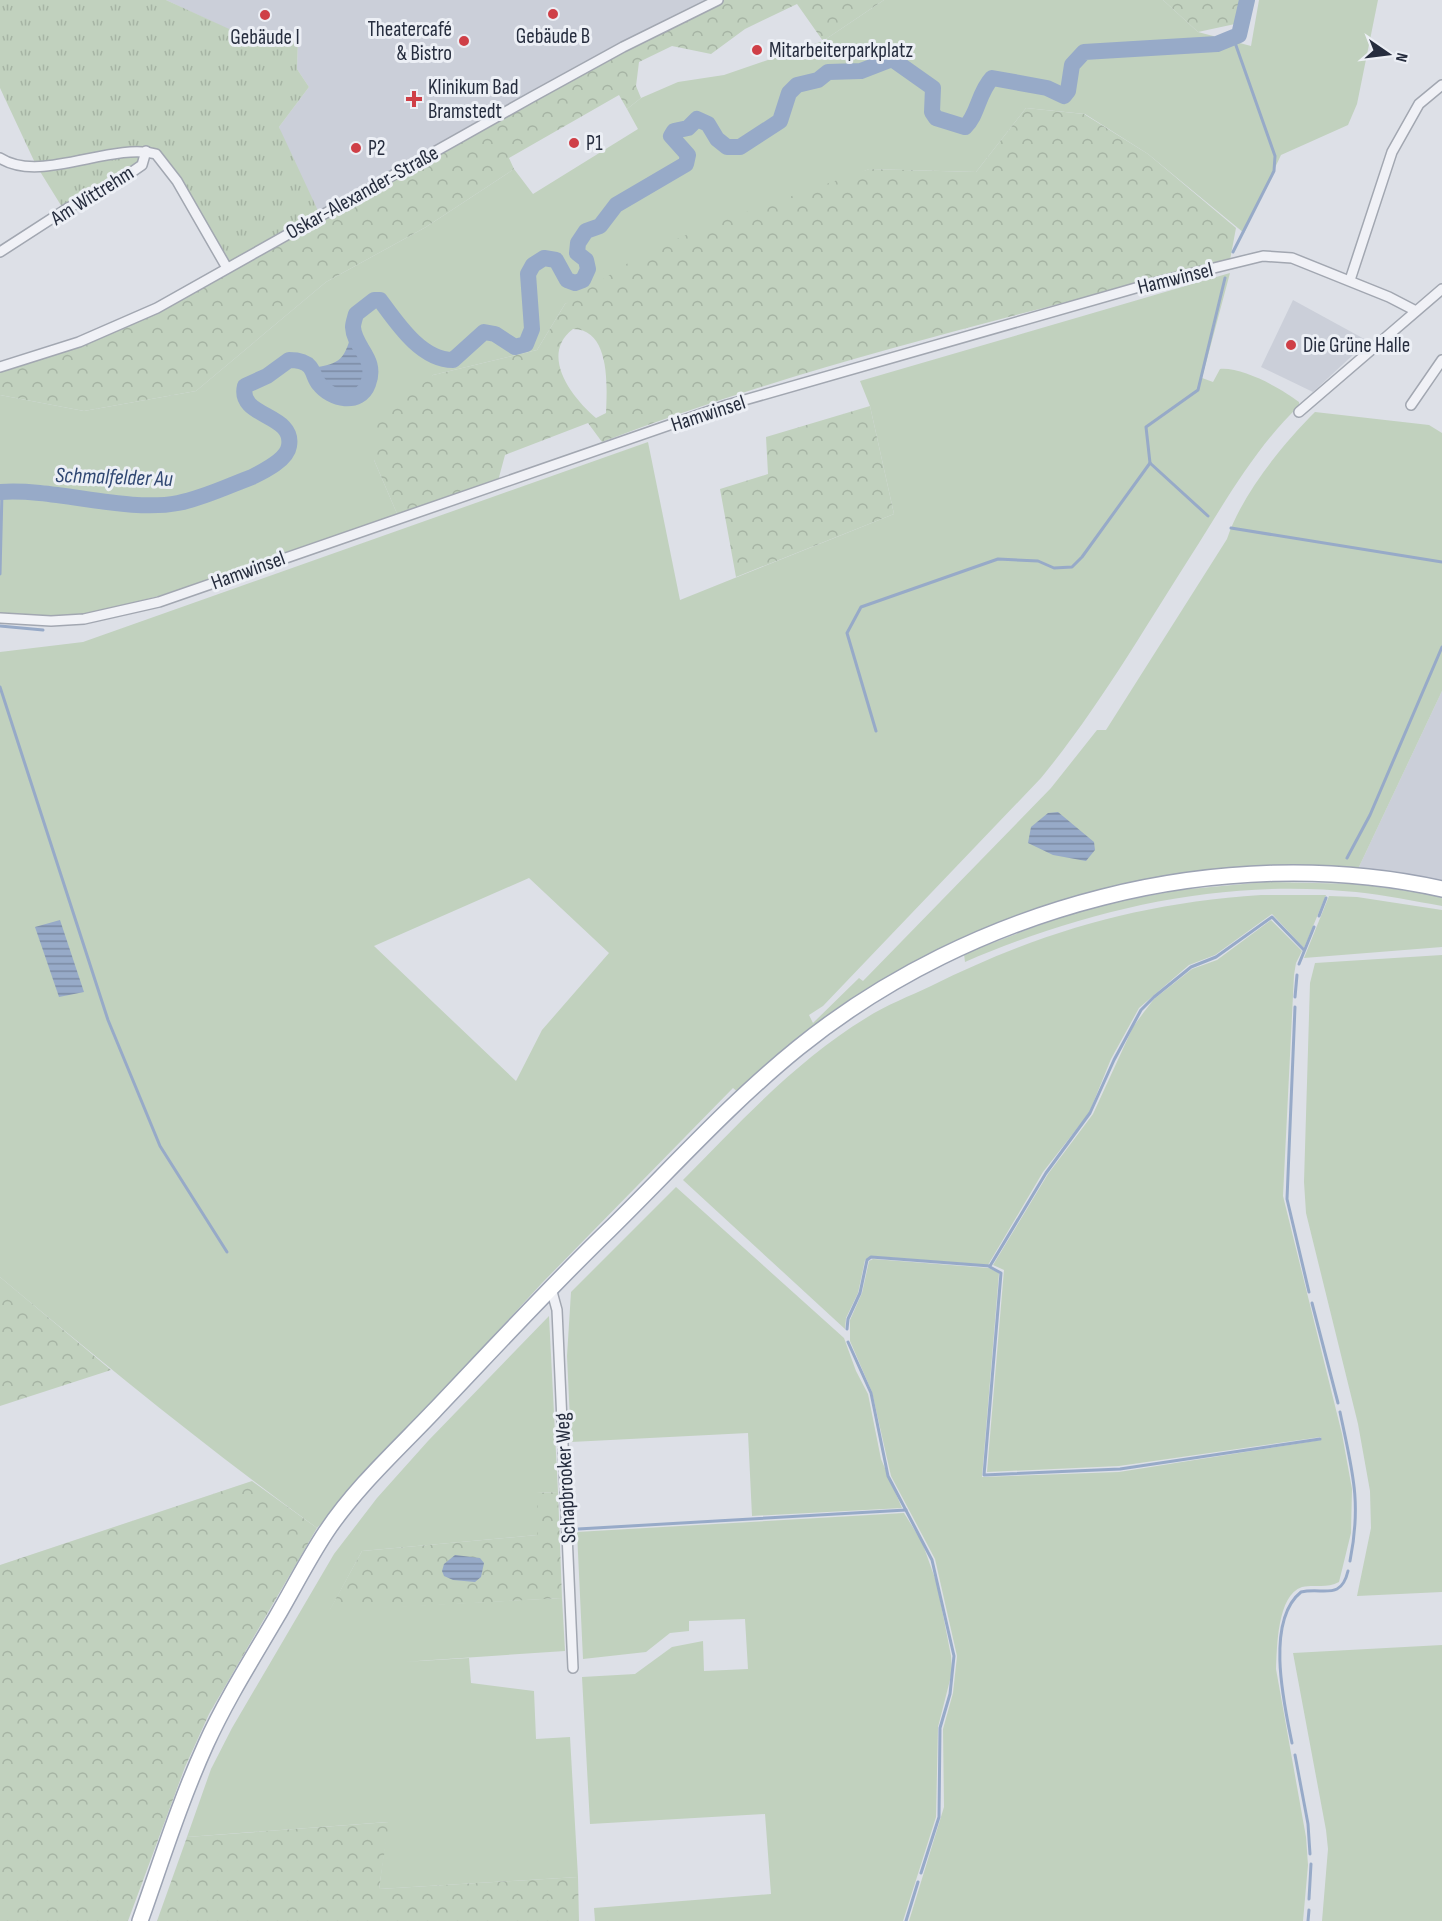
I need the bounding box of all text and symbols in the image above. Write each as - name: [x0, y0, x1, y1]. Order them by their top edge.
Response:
- marker: Gebäude B: [546, 7, 560, 21]
- marker: Gebäude I: [258, 8, 272, 22]
- place label: Theatercafé & Bistro: [368, 17, 452, 66]
- place label: Gebäude B: [516, 24, 590, 49]
- north arrow: [1358, 24, 1418, 84]
- place label: Gebäude I: [230, 25, 300, 50]
- marker: Theatercafé & Bistro: [457, 34, 471, 48]
- place label: Mitarbeiterparkplatz: [769, 38, 914, 63]
- marker: Mitarbeiterparkplatz: [750, 43, 764, 57]
- text: N: [1391, 51, 1411, 64]
- place label: Klinikum Bad Bramstedt: [428, 75, 519, 124]
- marker: Klinikum Bad Bramstedt: [405, 90, 423, 108]
- place label: P1: [586, 131, 603, 156]
- place label: P2: [368, 136, 385, 161]
- marker: P1: [567, 136, 581, 150]
- street label: Oskar-Alexander-Straße: [282, 140, 443, 245]
- marker: P2: [349, 141, 363, 155]
- street label: Am Wittrehm: [45, 160, 138, 231]
- street label: Hamwinsel: [1135, 257, 1215, 300]
- place label: Die Grüne Halle: [1303, 333, 1410, 358]
- marker: Die Grüne Halle: [1284, 338, 1298, 352]
- street label: Hamwinsel: [668, 390, 749, 437]
- water label: Schmalfelder Au: [55, 462, 173, 493]
- street label: Hamwinsel: [208, 546, 289, 595]
- street label: Schapbrooker Weg: [550, 1412, 581, 1544]

